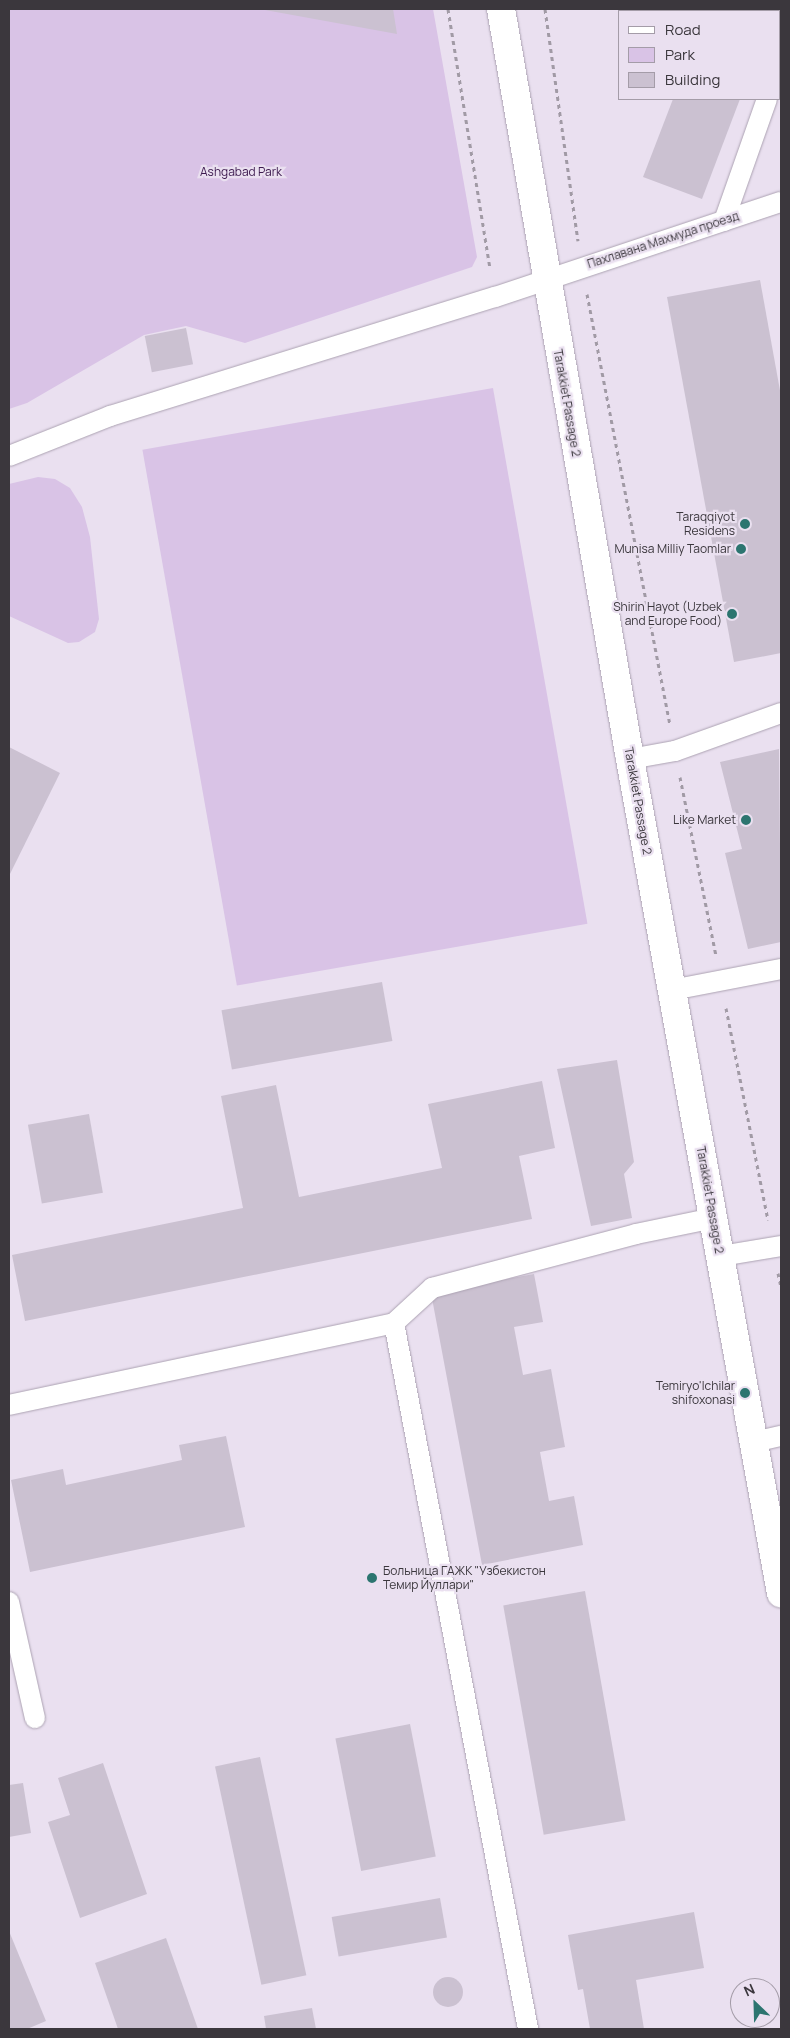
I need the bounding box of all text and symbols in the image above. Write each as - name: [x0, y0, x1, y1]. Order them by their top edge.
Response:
- legend: [618, 10, 780, 100]
- text: Road: [665, 19, 701, 40]
- text: Park: [665, 44, 695, 65]
- text: Building: [665, 69, 720, 90]
- park label: Ashgabad Park: [200, 165, 282, 179]
- street label: Пахлавана Махмуда проезд: [585, 209, 741, 271]
- street label: Tarakkiet Passage 2: [550, 348, 584, 458]
- place label: Taraqqiyot Residens: [676, 510, 735, 538]
- marker: Taraqqiyot Residens: [739, 518, 751, 530]
- place label: Munisa Milliy Taomlar: [614, 542, 731, 556]
- marker: Munisa Milliy Taomlar: [735, 543, 747, 555]
- place label: Shirin Hayot (Uzbek and Europe Food): [613, 600, 722, 628]
- marker: Shirin Hayot (Uzbek and Europe Food): [726, 608, 738, 620]
- street label: Tarakkiet Passage 2: [621, 746, 655, 856]
- place label: Like Market: [673, 813, 736, 827]
- marker: Like Market: [740, 814, 752, 826]
- street label: Tarakkiet Passage 2: [693, 1145, 727, 1255]
- place label: Temiryo'lchilar shifoxonasi: [656, 1379, 735, 1407]
- marker: Temiryo'lchilar shifoxonasi: [739, 1387, 751, 1399]
- place label: Больница ГАЖК "Узбекистон Темир Йуллари": [383, 1564, 546, 1592]
- marker: Больница ГАЖК "Узбекистон Темир Йуллари": [365, 1571, 379, 1585]
- north arrow: [730, 1978, 780, 2028]
- text: N: [741, 1979, 758, 2000]

